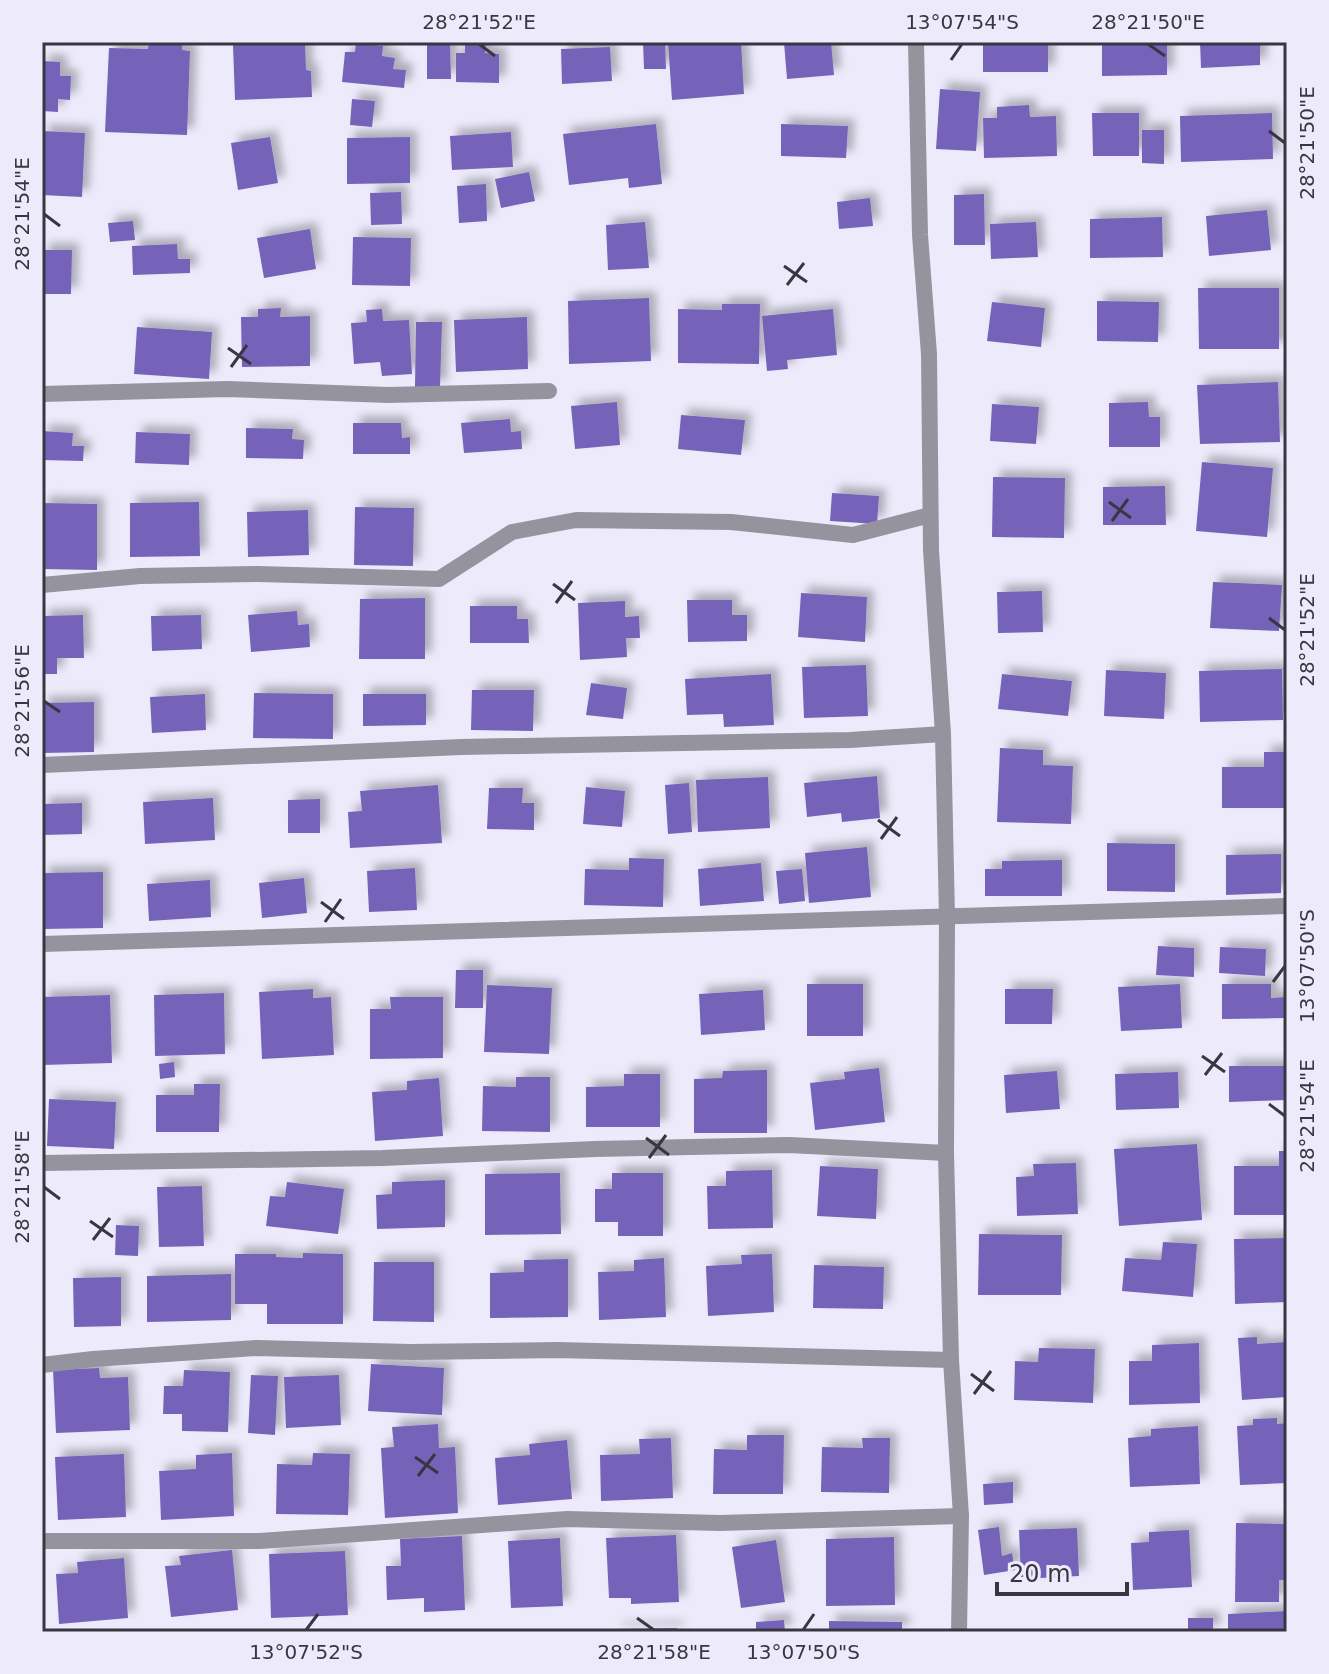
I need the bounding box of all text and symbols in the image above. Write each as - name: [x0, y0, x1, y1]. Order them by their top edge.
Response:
- text: 28°21'52"E: [422, 10, 536, 34]
- text: 13°07'54"S: [905, 10, 1019, 34]
- text: 28°21'50"E: [1091, 10, 1205, 34]
- text: 28°21'50"E: [1295, 86, 1319, 200]
- text: 28°21'54"E: [10, 157, 34, 271]
- text: 28°21'52"E: [1295, 573, 1319, 687]
- text: 28°21'56"E: [10, 644, 34, 758]
- text: 13°07'50"S: [1295, 909, 1319, 1023]
- text: 28°21'54"E: [1295, 1059, 1319, 1173]
- text: 28°21'58"E: [10, 1130, 34, 1244]
- scale bar: [997, 1546, 1127, 1596]
- text: 20 m: [1009, 1560, 1071, 1588]
- text: 13°07'52"S: [249, 1640, 363, 1664]
- text: 28°21'58"E: [597, 1640, 711, 1664]
- text: 13°07'50"S: [746, 1640, 860, 1664]

